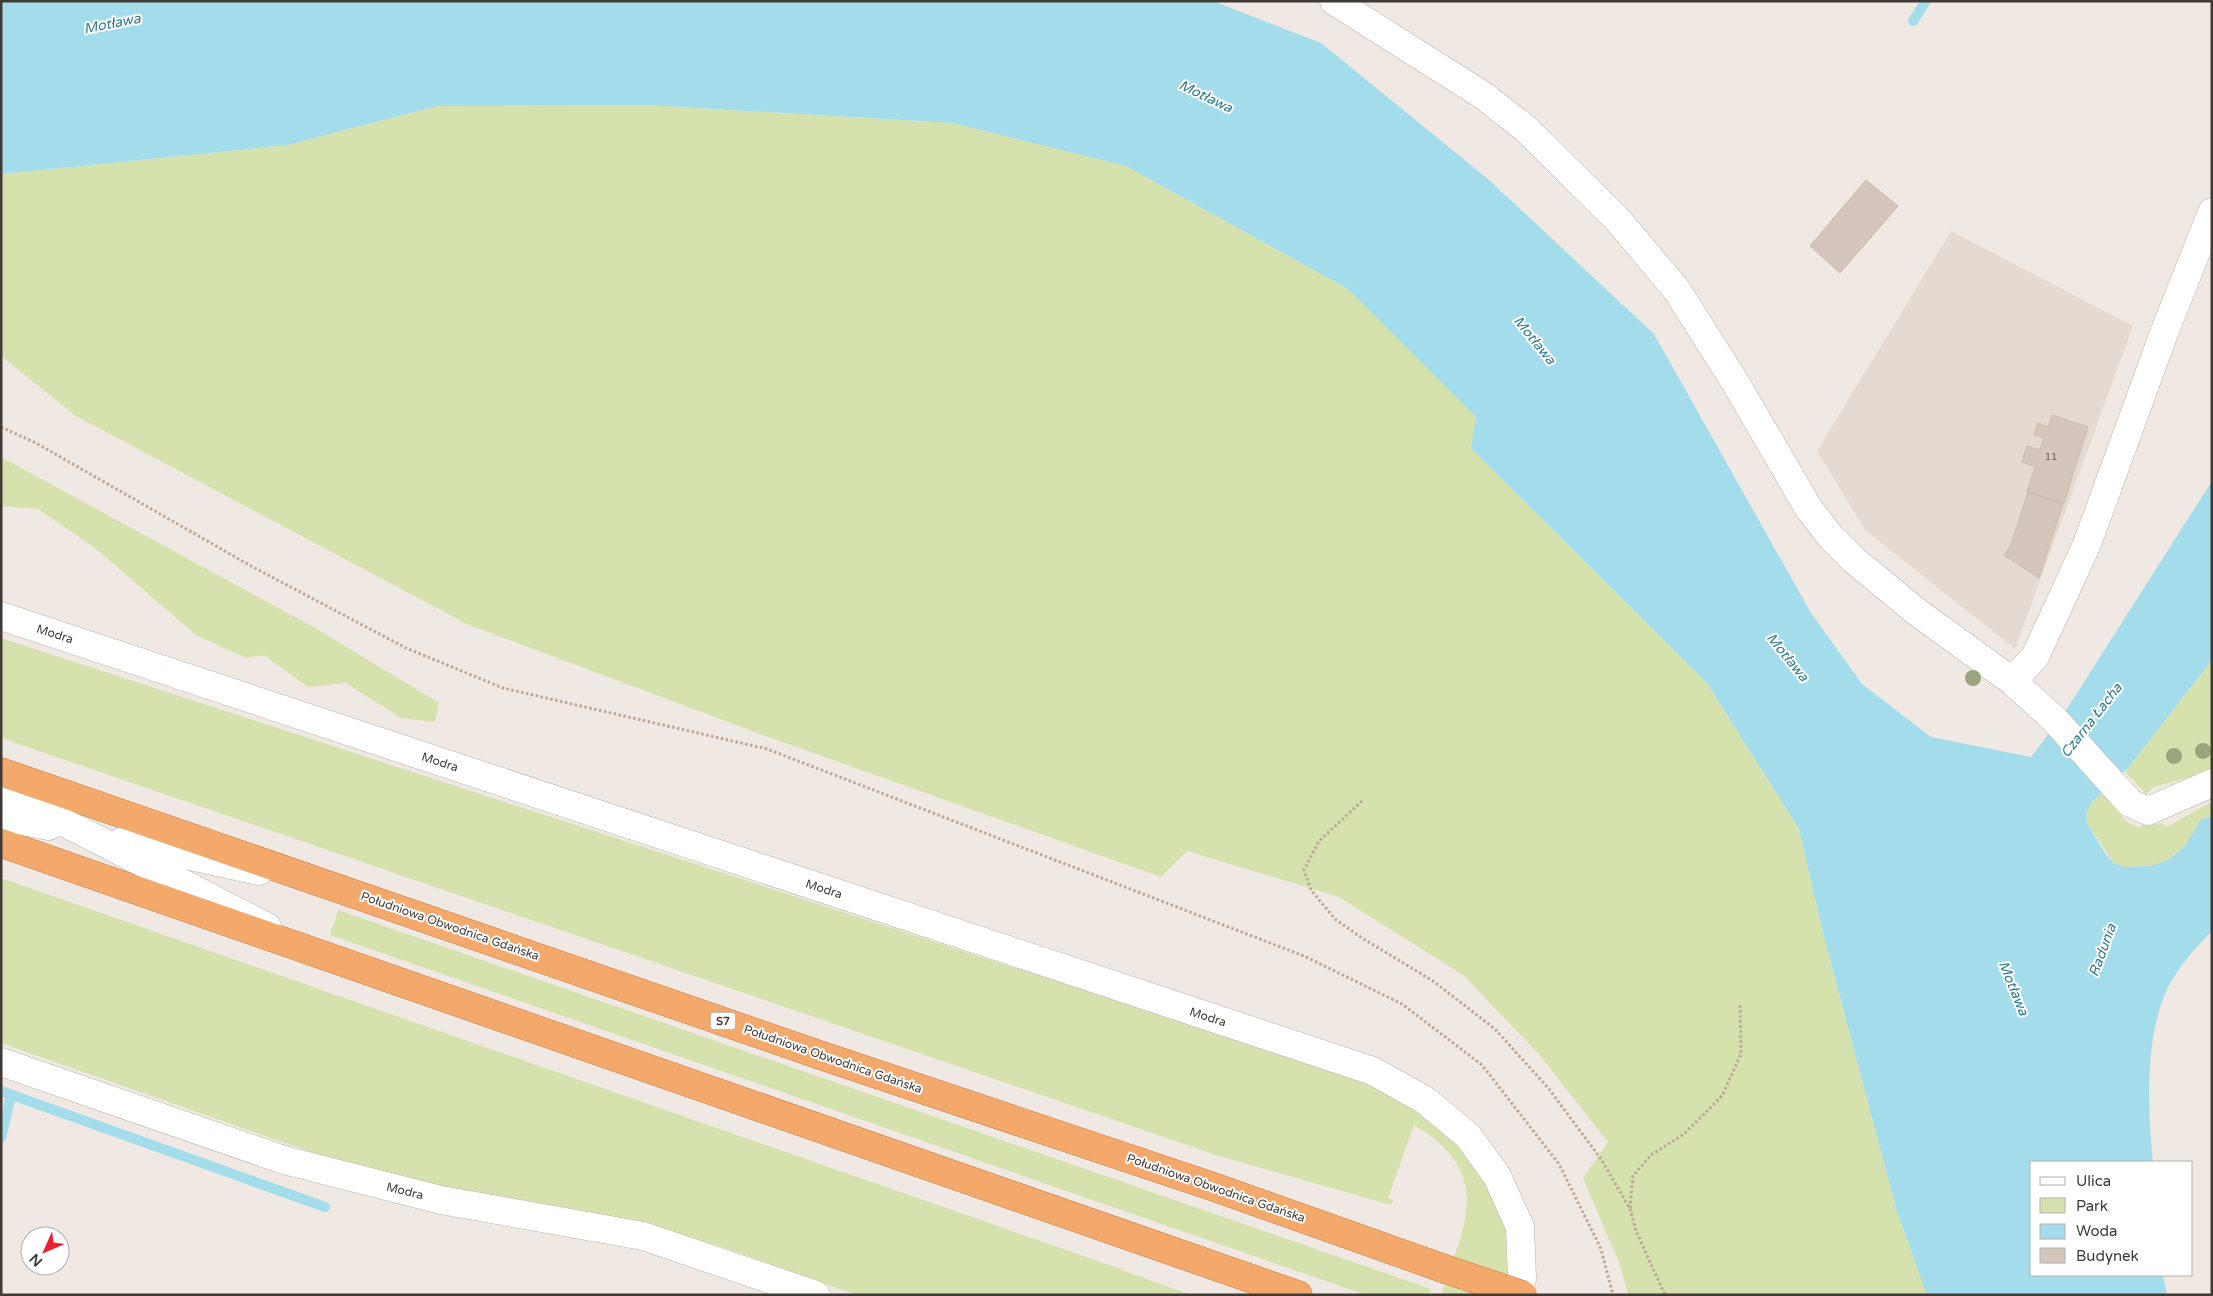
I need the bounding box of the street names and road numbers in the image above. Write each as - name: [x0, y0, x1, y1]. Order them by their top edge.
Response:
- street label: Modra: [35, 622, 75, 646]
- street label: Modra: [420, 750, 460, 774]
- street label: Modra: [804, 877, 844, 901]
- street label: Południowa Obwodnica Gdańska: [359, 889, 541, 963]
- street label: Modra: [1188, 1005, 1228, 1029]
- road number: S7: [710, 1012, 736, 1030]
- street label: Południowa Obwodnica Gdańska: [742, 1022, 924, 1096]
- street label: Południowa Obwodnica Gdańska: [1125, 1151, 1307, 1225]
- street label: Modra: [385, 1180, 425, 1202]

